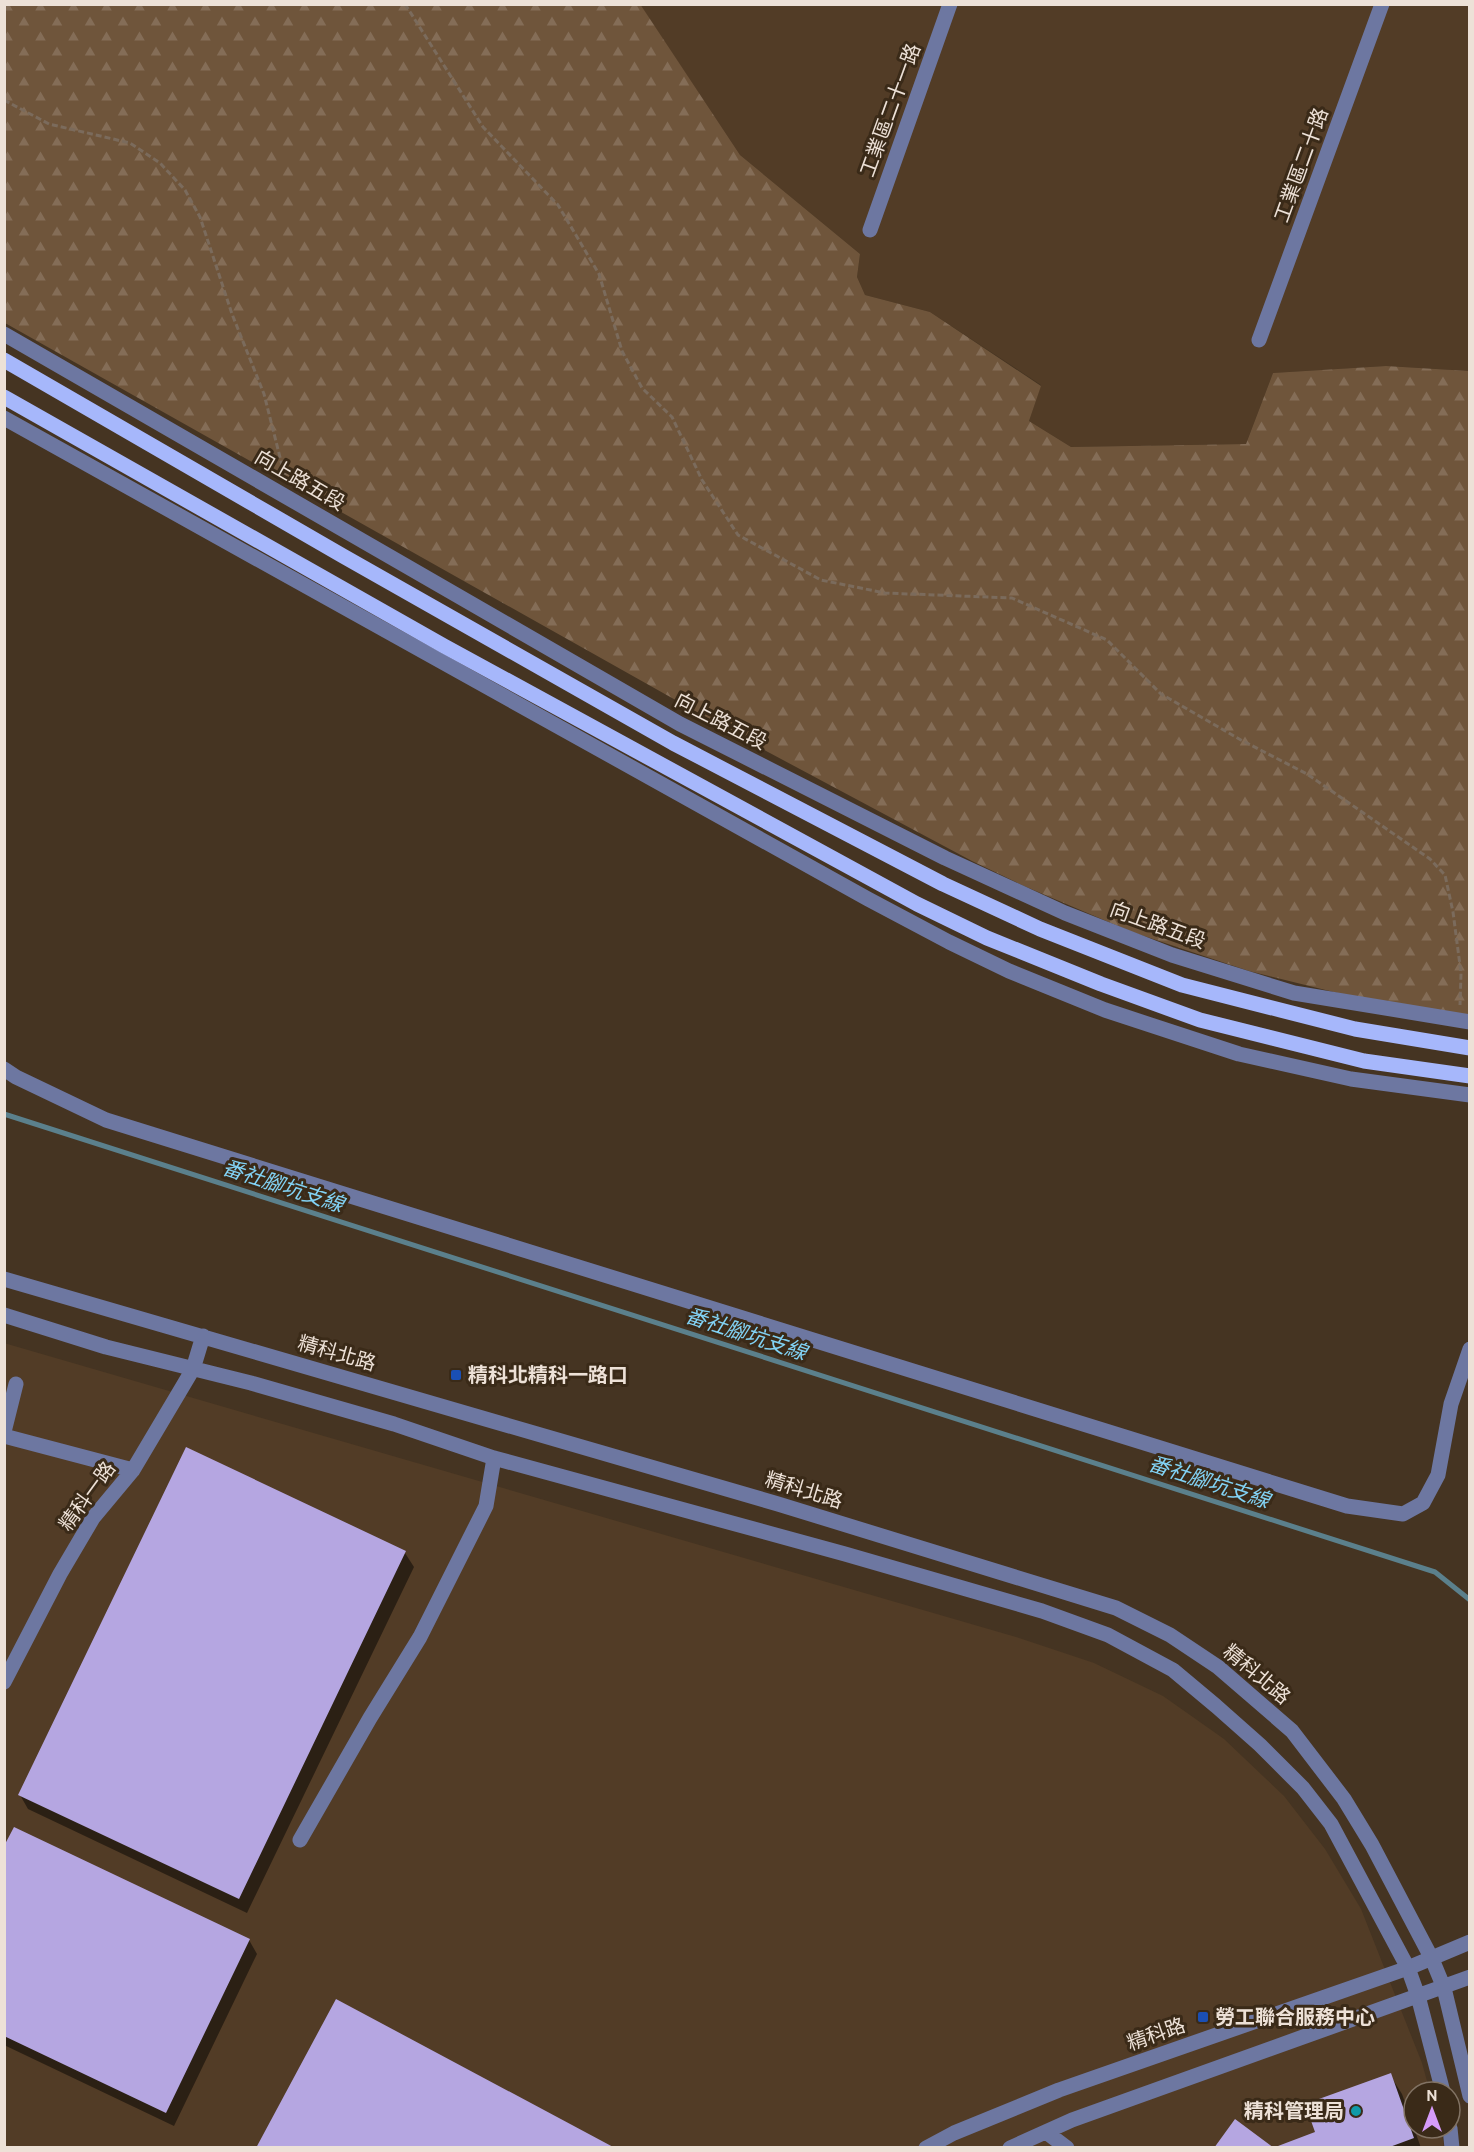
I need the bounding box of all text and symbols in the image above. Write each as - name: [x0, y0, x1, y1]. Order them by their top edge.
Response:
- street label: 工業區二十一路: [855, 40, 925, 180]
- street label: 工業區二十路: [1269, 105, 1333, 225]
- street label: 向上路五段: [251, 445, 349, 515]
- street label: 向上路五段: [671, 688, 771, 754]
- street label: 向上路五段: [1107, 897, 1209, 953]
- water label: 番社腳坑支線: [219, 1154, 349, 1217]
- water label: 番社腳坑支線: [682, 1302, 812, 1365]
- street label: 精科北路: [295, 1330, 379, 1376]
- place label: 精科北精科一路口: [468, 1363, 628, 1387]
- marker: 精科北精科一路口: [449, 1368, 463, 1382]
- water label: 番社腳坑支線: [1145, 1450, 1275, 1513]
- street label: 精科一路: [54, 1457, 120, 1535]
- street label: 精科北路: [762, 1467, 846, 1513]
- street label: 精科北路: [1219, 1639, 1295, 1709]
- place label: 勞工聯合服務中心: [1215, 2005, 1375, 2029]
- marker: 勞工聯合服務中心: [1196, 2010, 1210, 2024]
- street label: 精科路: [1124, 2013, 1188, 2055]
- north arrow: [1402, 2080, 1462, 2140]
- text: N: [1426, 2086, 1438, 2105]
- place label: 精科管理局: [1244, 2099, 1344, 2123]
- marker: 精科管理局: [1349, 2104, 1363, 2118]

